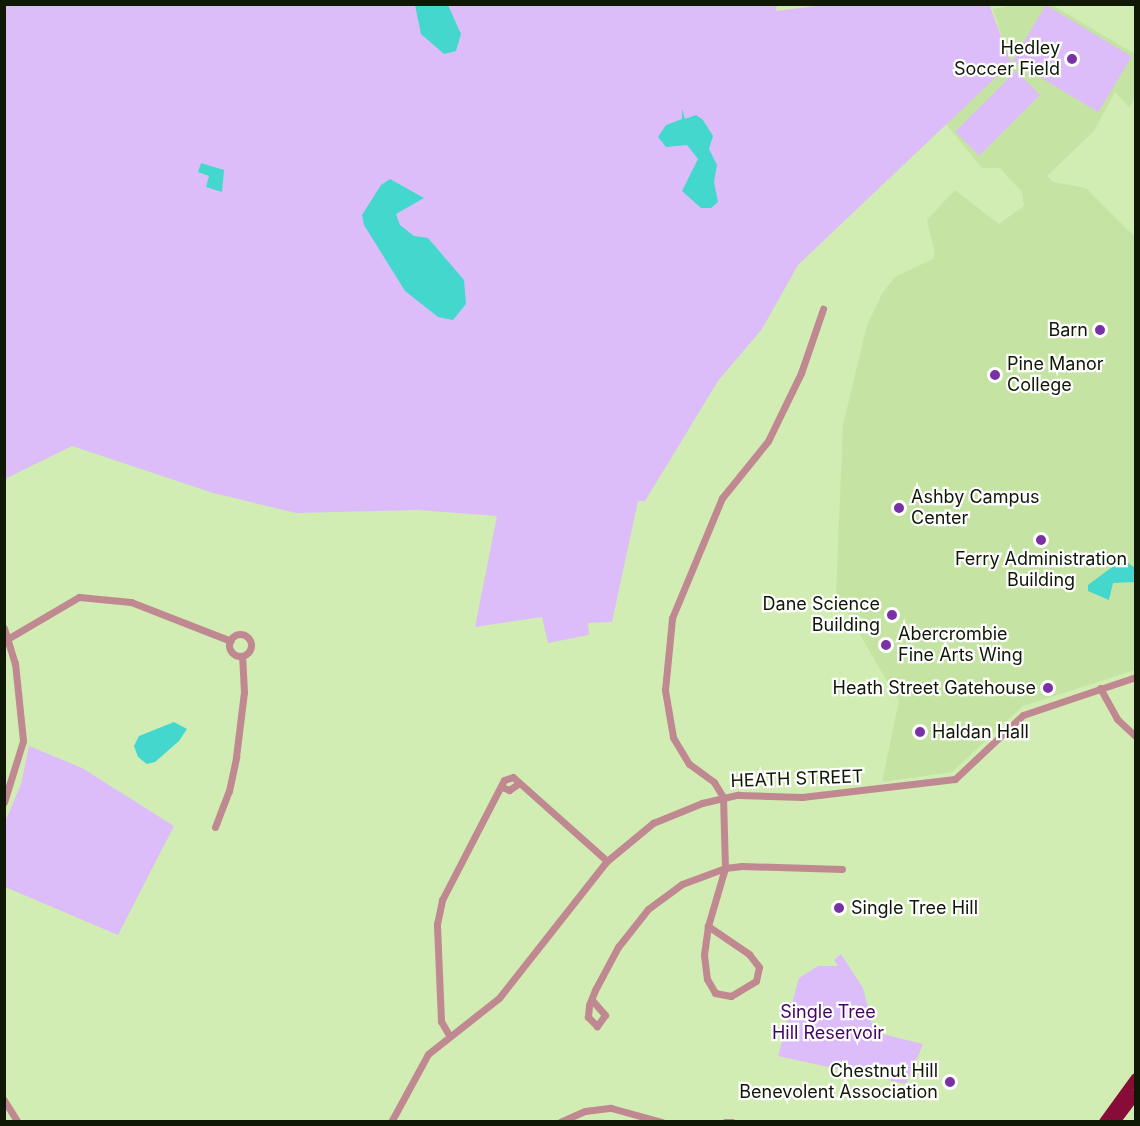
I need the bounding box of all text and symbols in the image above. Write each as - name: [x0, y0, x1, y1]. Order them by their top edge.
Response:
- place label: Hedley Soccer Field: [954, 38, 1060, 80]
- marker: Hedley Soccer Field: [1065, 52, 1079, 66]
- place label: Barn: [1048, 319, 1088, 341]
- marker: Barn: [1093, 323, 1107, 337]
- place label: Pine Manor College: [1007, 354, 1104, 397]
- marker: Pine Manor College: [988, 368, 1002, 382]
- place label: Ashby Campus Center: [911, 487, 1040, 530]
- marker: Ashby Campus Center: [892, 501, 906, 515]
- marker: Ferry Administration Building: [1034, 533, 1048, 547]
- place label: Ferry Administration Building: [955, 549, 1127, 592]
- place label: Dane Science Building: [763, 594, 880, 636]
- marker: Dane Science Building: [885, 608, 899, 622]
- place label: Abercrombie Fine Arts Wing: [898, 624, 1023, 666]
- marker: Abercrombie Fine Arts Wing: [879, 638, 893, 652]
- place label: Heath Street Gatehouse: [833, 677, 1036, 699]
- marker: Heath Street Gatehouse: [1041, 681, 1055, 695]
- place label: Haldan Hall: [932, 721, 1029, 743]
- marker: Haldan Hall: [913, 725, 927, 739]
- street label: HEATH STREET: [730, 766, 864, 792]
- place label: Single Tree Hill: [851, 897, 978, 919]
- marker: Single Tree Hill: [832, 901, 846, 915]
- park label: Single Tree Hill Reservoir: [772, 1002, 884, 1044]
- place label: Chestnut Hill Benevolent Association: [739, 1061, 938, 1104]
- marker: Chestnut Hill Benevolent Association: [943, 1075, 957, 1089]

